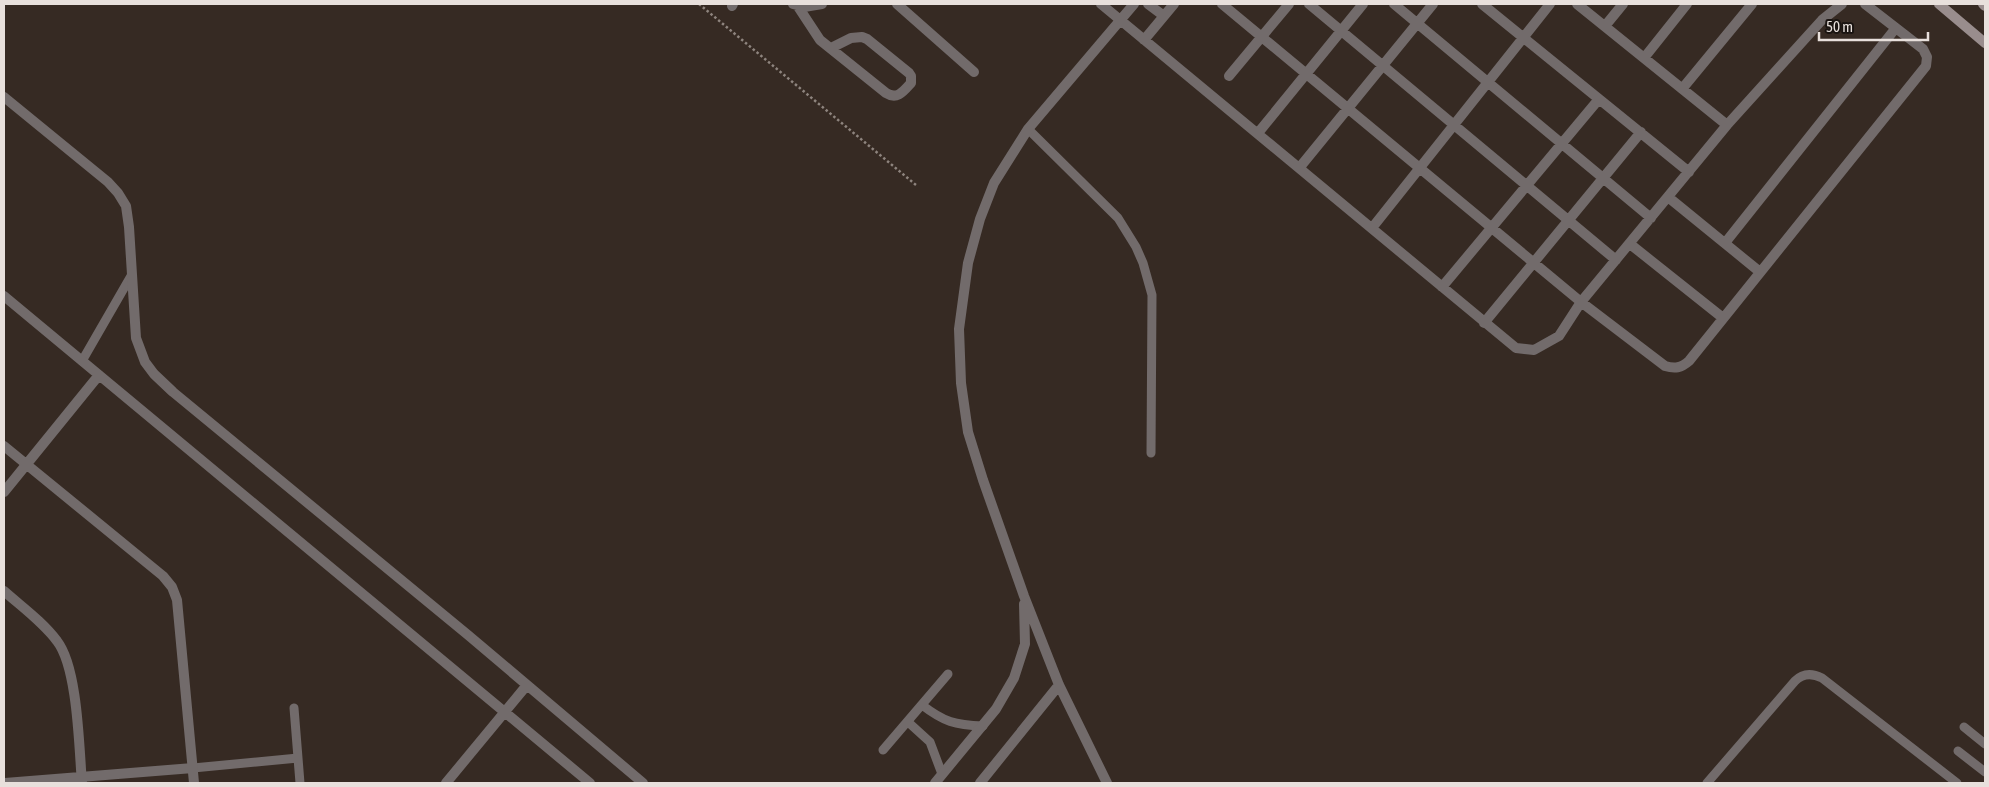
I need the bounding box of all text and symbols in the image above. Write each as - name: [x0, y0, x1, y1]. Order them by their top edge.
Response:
- scale bar: [1819, 10, 1928, 42]
- text: 50 m: [1826, 18, 1853, 35]

